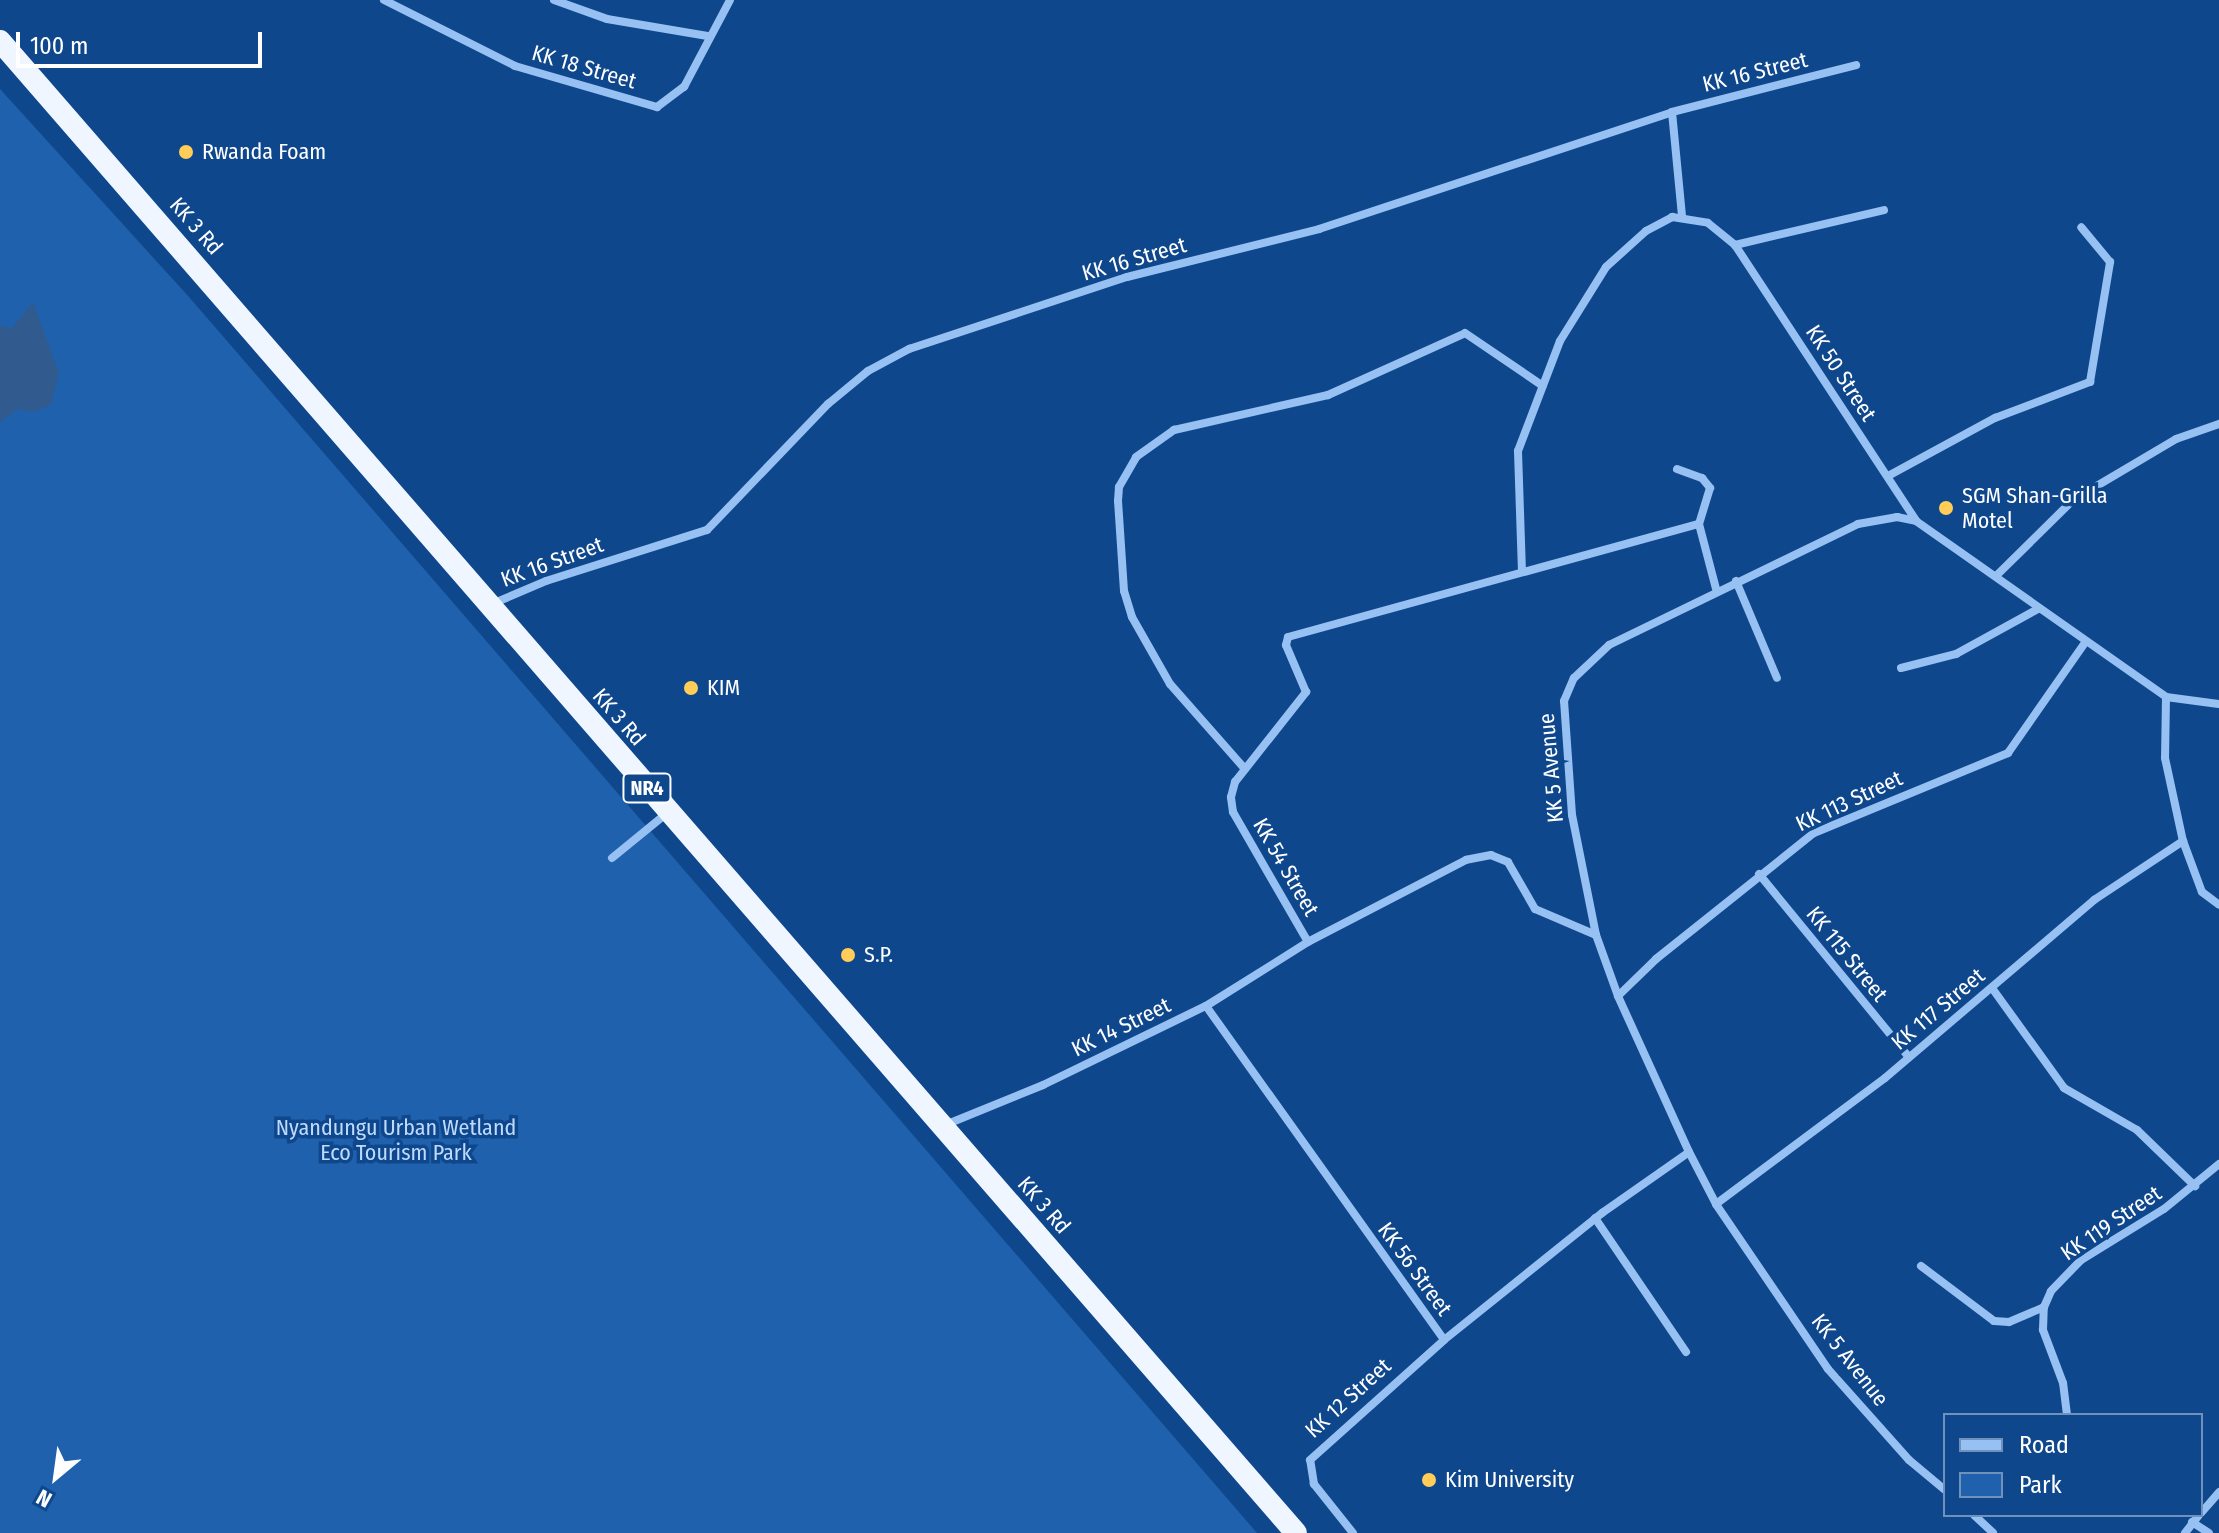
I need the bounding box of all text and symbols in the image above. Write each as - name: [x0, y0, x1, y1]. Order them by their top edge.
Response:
- scale bar: [20, 16, 266, 66]
- text: 100 m: [30, 32, 88, 60]
- street label: KK 18 Street: [529, 40, 639, 94]
- street label: KK 16 Street: [1700, 46, 1810, 98]
- place label: Rwanda Foam: [202, 139, 326, 165]
- marker: Rwanda Foam: [177, 143, 195, 161]
- street label: KK 3 Rd: [164, 192, 228, 260]
- street label: KK 16 Street: [1079, 232, 1189, 286]
- street label: KK 50 Street: [1800, 320, 1882, 426]
- place label: SGM Shan-Grilla Motel: [1962, 482, 2107, 534]
- marker: SGM Shan-Grilla Motel: [1937, 499, 1955, 517]
- street label: KK 16 Street: [497, 531, 607, 593]
- place label: KIM: [707, 675, 740, 701]
- marker: KIM: [682, 679, 700, 697]
- street label: KK 3 Rd: [587, 683, 651, 751]
- street label: KK 5 Avenue: [1533, 712, 1569, 824]
- street label: KK 113 Street: [1792, 765, 1906, 837]
- road number: NR4: [621, 772, 673, 804]
- street label: KK 54 Street: [1247, 813, 1325, 921]
- street label: KK 115 Street: [1801, 901, 1893, 1007]
- place label: S.P.: [864, 942, 893, 968]
- marker: S.P.: [839, 946, 857, 964]
- street label: KK 117 Street: [1886, 962, 1990, 1056]
- street label: KK 14 Street: [1067, 992, 1175, 1062]
- park label: Nyandungu Urban Wetland Eco Tourism Park: [276, 1114, 516, 1166]
- street label: KK 3 Rd: [1012, 1171, 1076, 1239]
- street label: KK 119 Street: [2056, 1180, 2166, 1266]
- street label: KK 56 Street: [1372, 1217, 1458, 1321]
- street label: KK 5 Avenue: [1806, 1309, 1894, 1411]
- street label: KK 12 Street: [1300, 1353, 1396, 1443]
- legend: [1943, 1413, 2203, 1517]
- text: Road: [2019, 1431, 2069, 1459]
- north arrow: [16, 1437, 96, 1517]
- place label: Kim University: [1445, 1467, 1574, 1493]
- marker: Kim University: [1420, 1471, 1438, 1489]
- text: Park: [2019, 1471, 2062, 1499]
- text: N: [32, 1483, 56, 1513]

